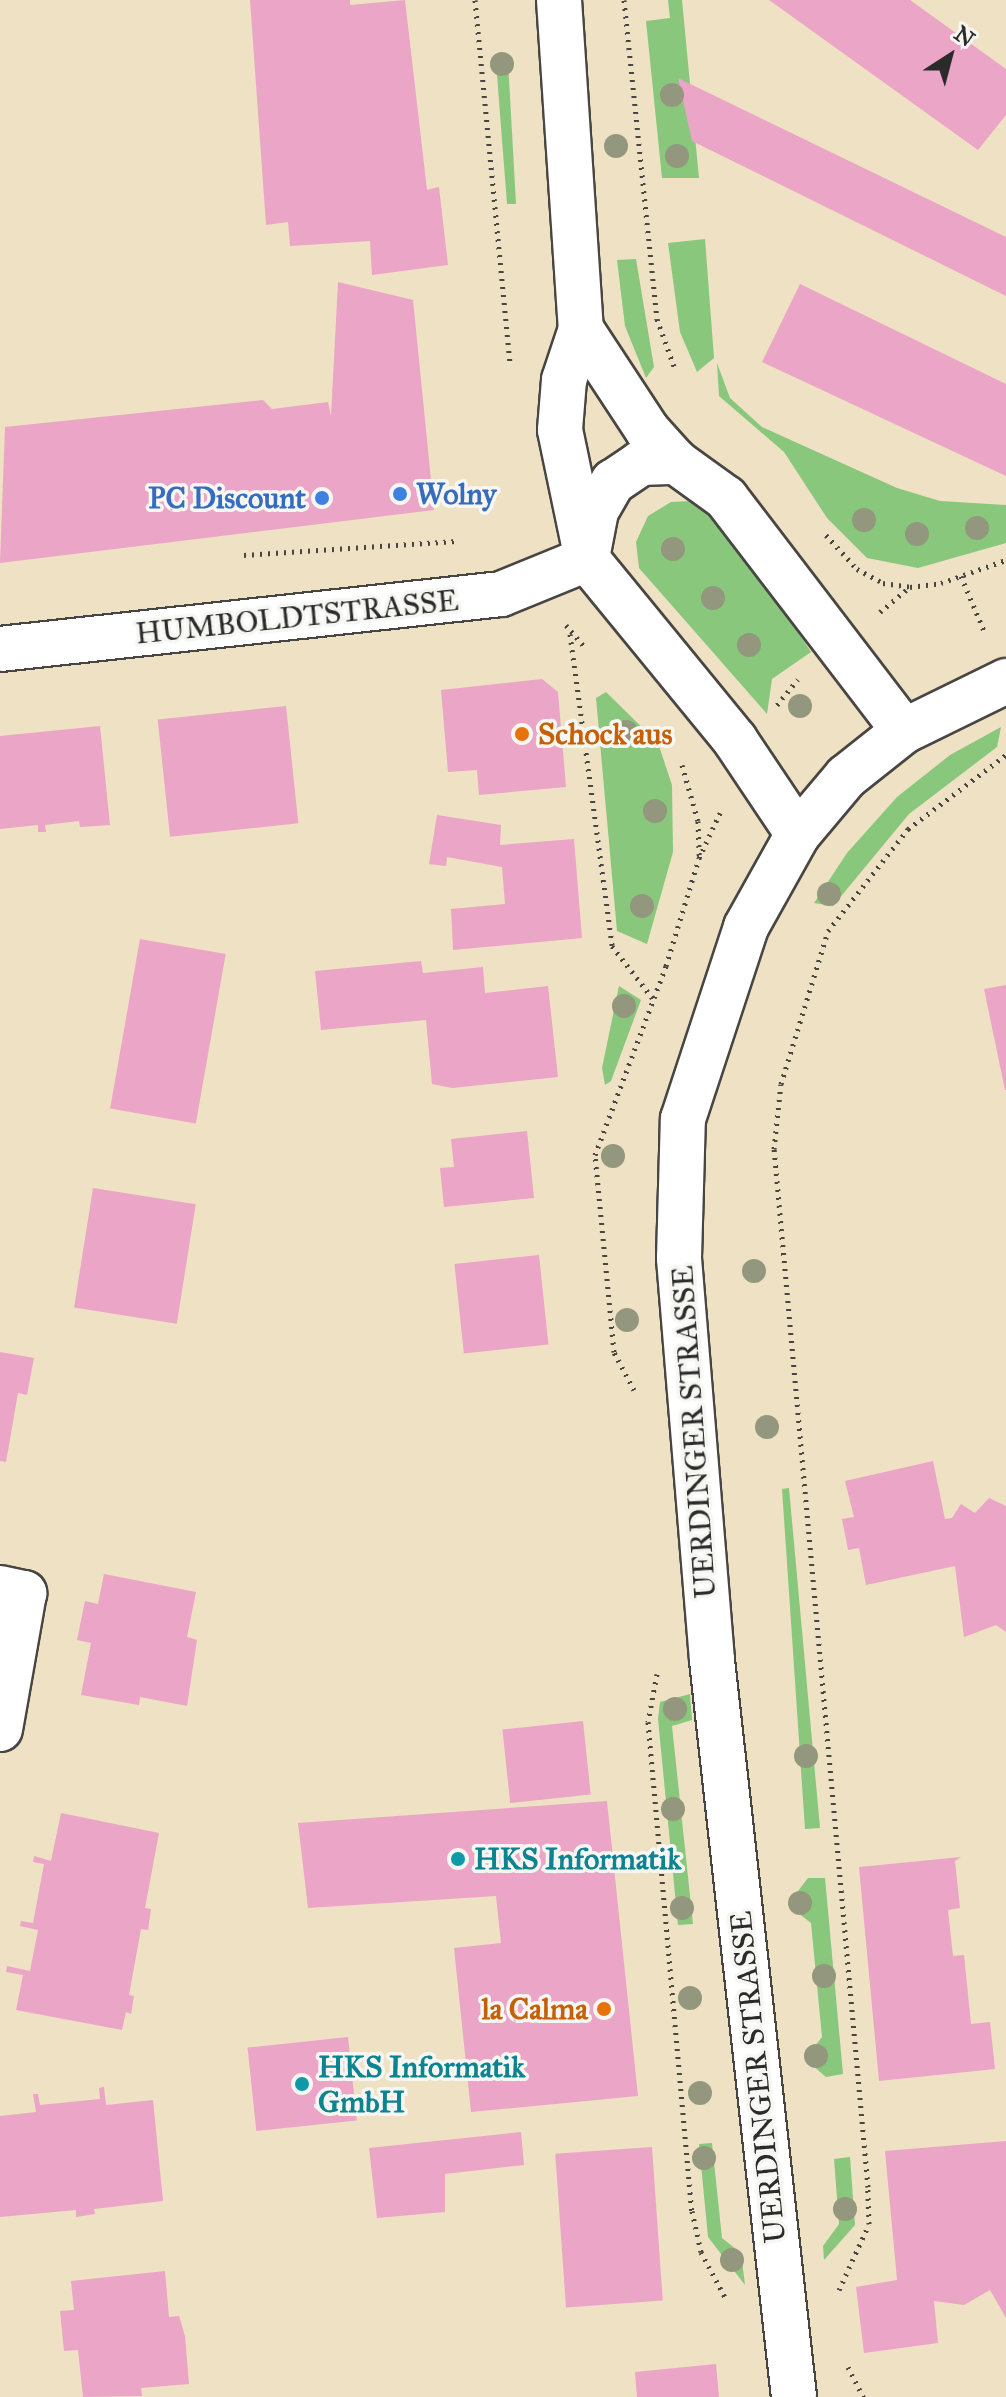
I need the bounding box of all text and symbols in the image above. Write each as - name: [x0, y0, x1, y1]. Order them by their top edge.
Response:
- north arrow: [910, 16, 990, 96]
- text: N: [949, 20, 980, 53]
- place label: Wolny: [416, 476, 496, 512]
- place label: PC Discount: [148, 480, 306, 516]
- marker: Wolny: [391, 485, 409, 503]
- marker: PC Discount: [313, 489, 331, 507]
- street label: HUMBOLDTSTRASSE: [134, 582, 460, 652]
- place label: Schock aus: [538, 716, 672, 752]
- marker: Schock aus: [513, 725, 531, 743]
- street label: UERDINGER STRASSE: [664, 1264, 724, 1600]
- place label: HKS Informatik: [474, 1841, 681, 1877]
- marker: HKS Informatik: [449, 1850, 467, 1868]
- street label: UERDINGER STRASSE: [723, 1909, 793, 2245]
- place label: la Calma: [482, 1991, 588, 2027]
- marker: la Calma: [595, 2000, 613, 2018]
- place label: HKS Informatik GmbH: [318, 2049, 525, 2120]
- marker: HKS Informatik GmbH: [293, 2075, 311, 2093]

